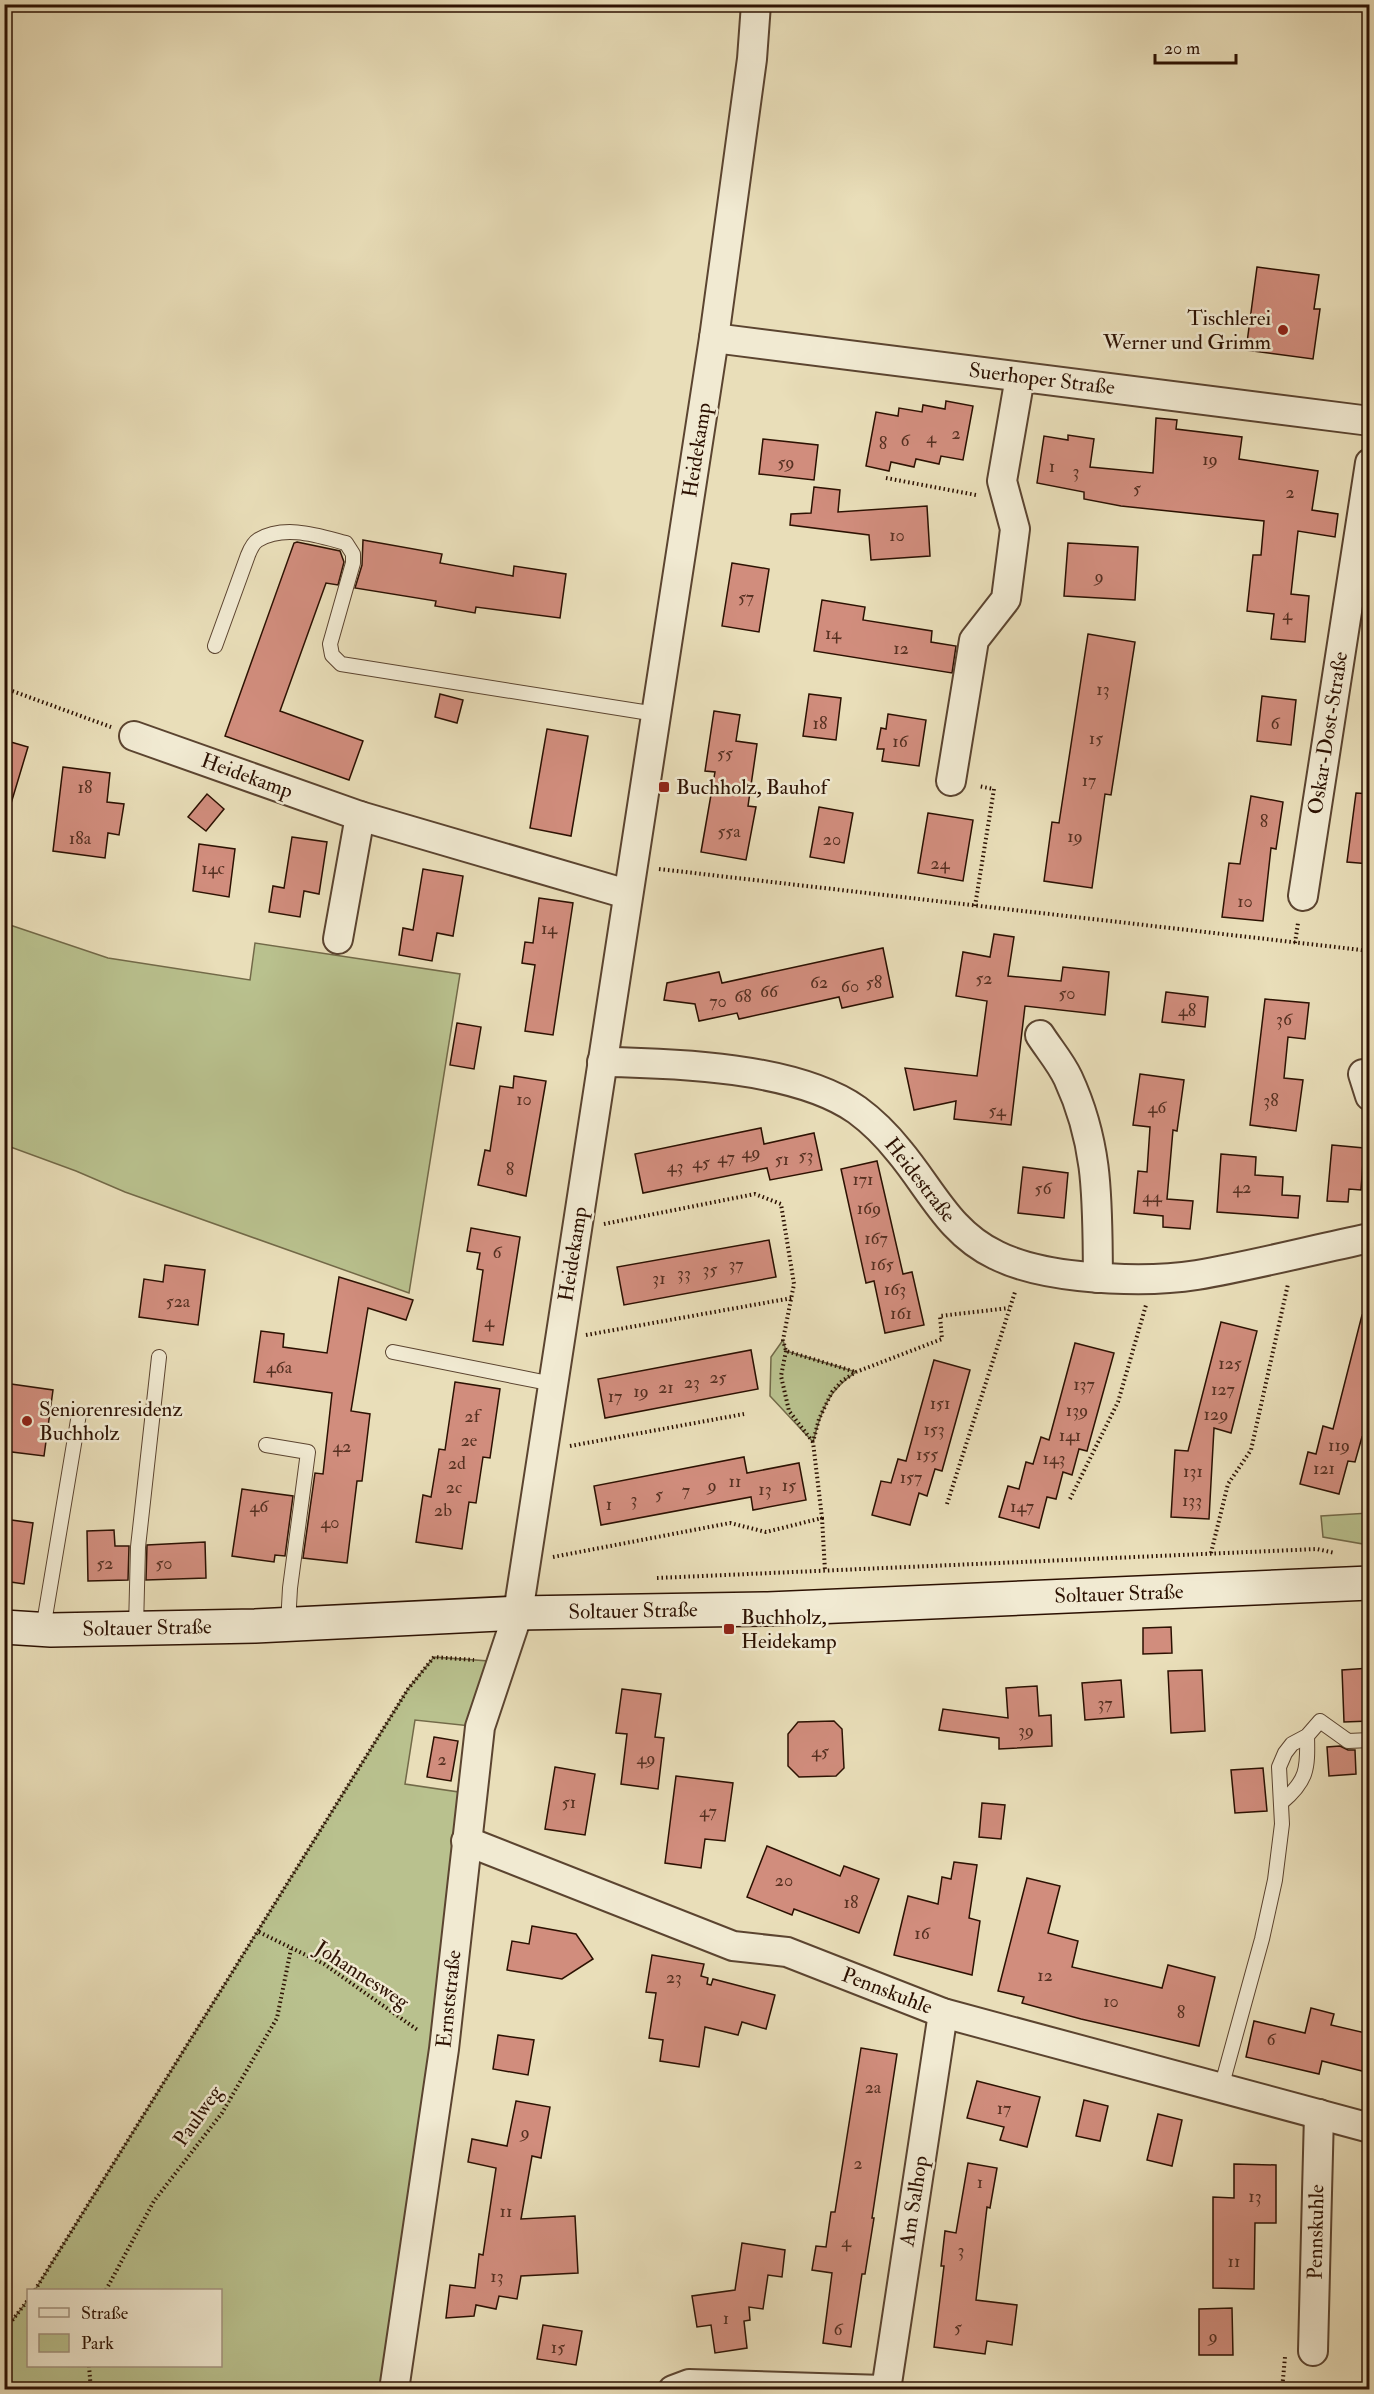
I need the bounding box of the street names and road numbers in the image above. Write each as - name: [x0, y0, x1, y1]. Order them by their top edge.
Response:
- street label: Suerhoper Straße: [968, 357, 1117, 401]
- street label: Heidekamp: [676, 401, 718, 499]
- street label: Oskar-Dost-Straße: [1302, 649, 1354, 816]
- street label: Heidekamp: [197, 747, 297, 805]
- street label: Heidestraße: [878, 1132, 962, 1228]
- street label: Heidekamp: [552, 1205, 594, 1303]
- street label: Soltauer Straße: [1054, 1578, 1184, 1610]
- street label: Soltauer Straße: [568, 1596, 698, 1626]
- street label: Soltauer Straße: [82, 1613, 212, 1643]
- street label: Johannesweg: [309, 1934, 415, 2016]
- street label: Ernststraße: [430, 1948, 468, 2049]
- street label: Pennskuhle: [838, 1961, 936, 2021]
- street label: Paulweg: [167, 2080, 229, 2152]
- street label: Am Salhop: [893, 2154, 934, 2249]
- street label: Pennskuhle: [1302, 2184, 1330, 2280]

